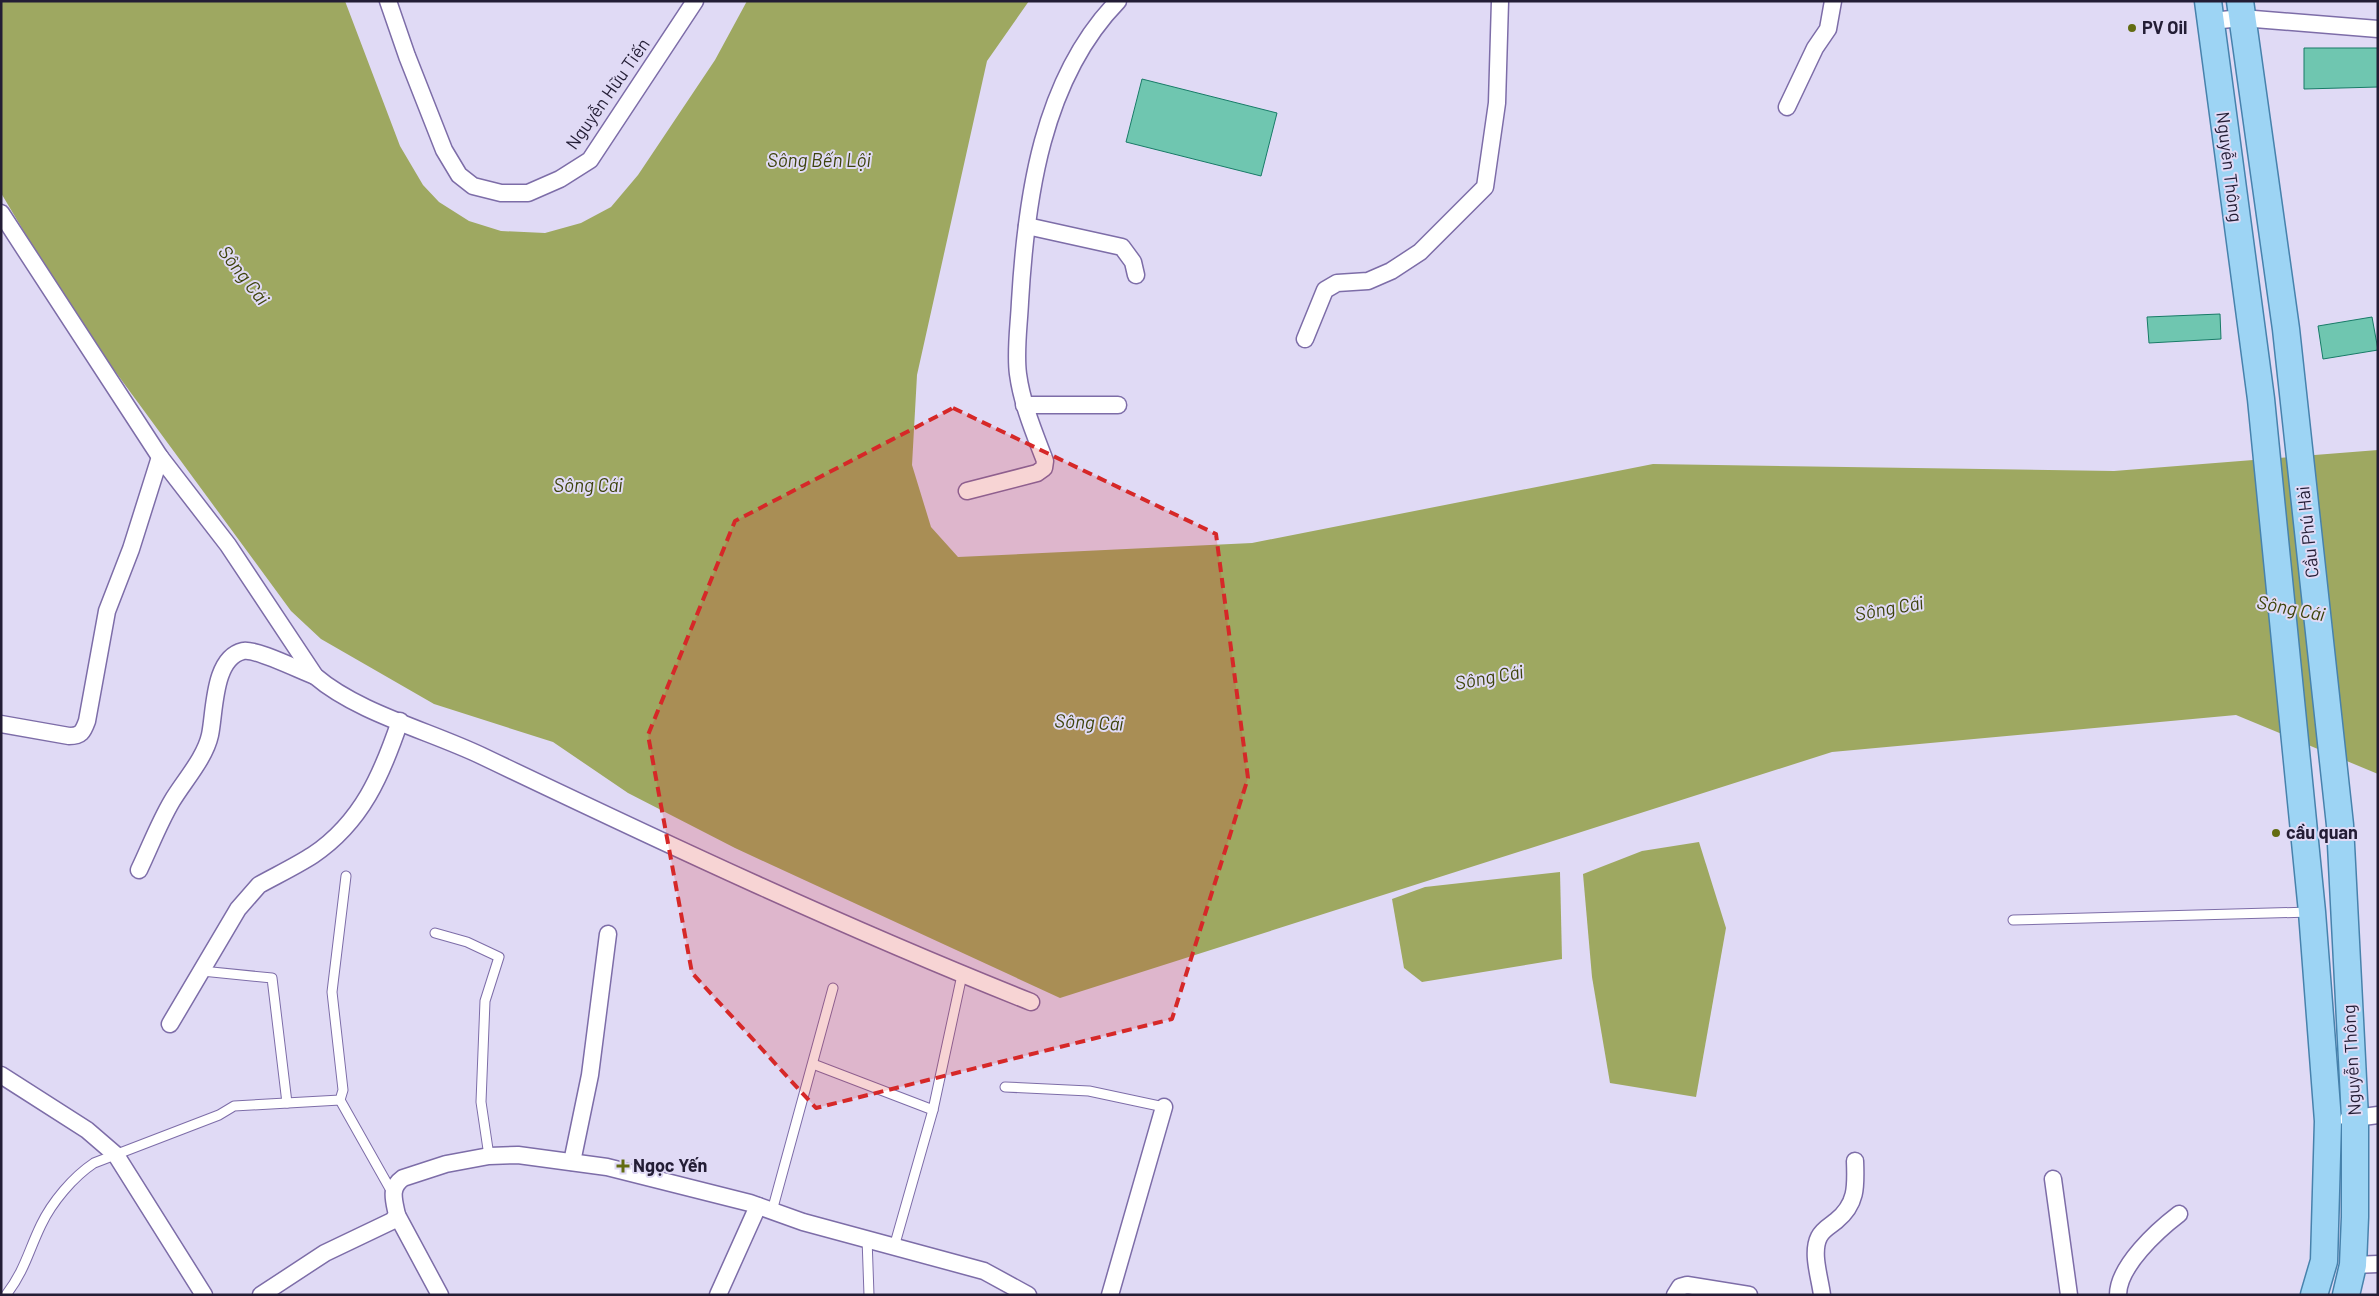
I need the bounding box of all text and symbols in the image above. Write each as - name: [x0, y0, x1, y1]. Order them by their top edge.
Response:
- place label: PV Oil: [2142, 16, 2187, 38]
- marker: PV Oil: [2126, 22, 2138, 34]
- street label: Nguyễn Hữu Tiến: [561, 33, 654, 153]
- street label: Nguyễn Thông: [2212, 110, 2248, 223]
- water label: Sông Bến Lội: [767, 148, 871, 171]
- water label: Sông Cái: [214, 240, 275, 309]
- water label: Sông Cái: [553, 473, 623, 496]
- street label: Cầu Phú Hài: [2291, 485, 2323, 579]
- water label: Sông Cái: [1853, 590, 1925, 625]
- water label: Sông Cái: [2255, 590, 2328, 625]
- water label: Sông Cái: [1453, 659, 1525, 694]
- water label: Sông Cái: [1054, 708, 1125, 735]
- place label: cầu quan: [2286, 821, 2358, 843]
- marker: cầu quan: [2270, 827, 2282, 839]
- street label: Nguyễn Thông: [2337, 1004, 2365, 1116]
- place label: Ngọc Yến: [633, 1154, 707, 1176]
- marker: Ngọc Yến: [617, 1160, 629, 1172]

